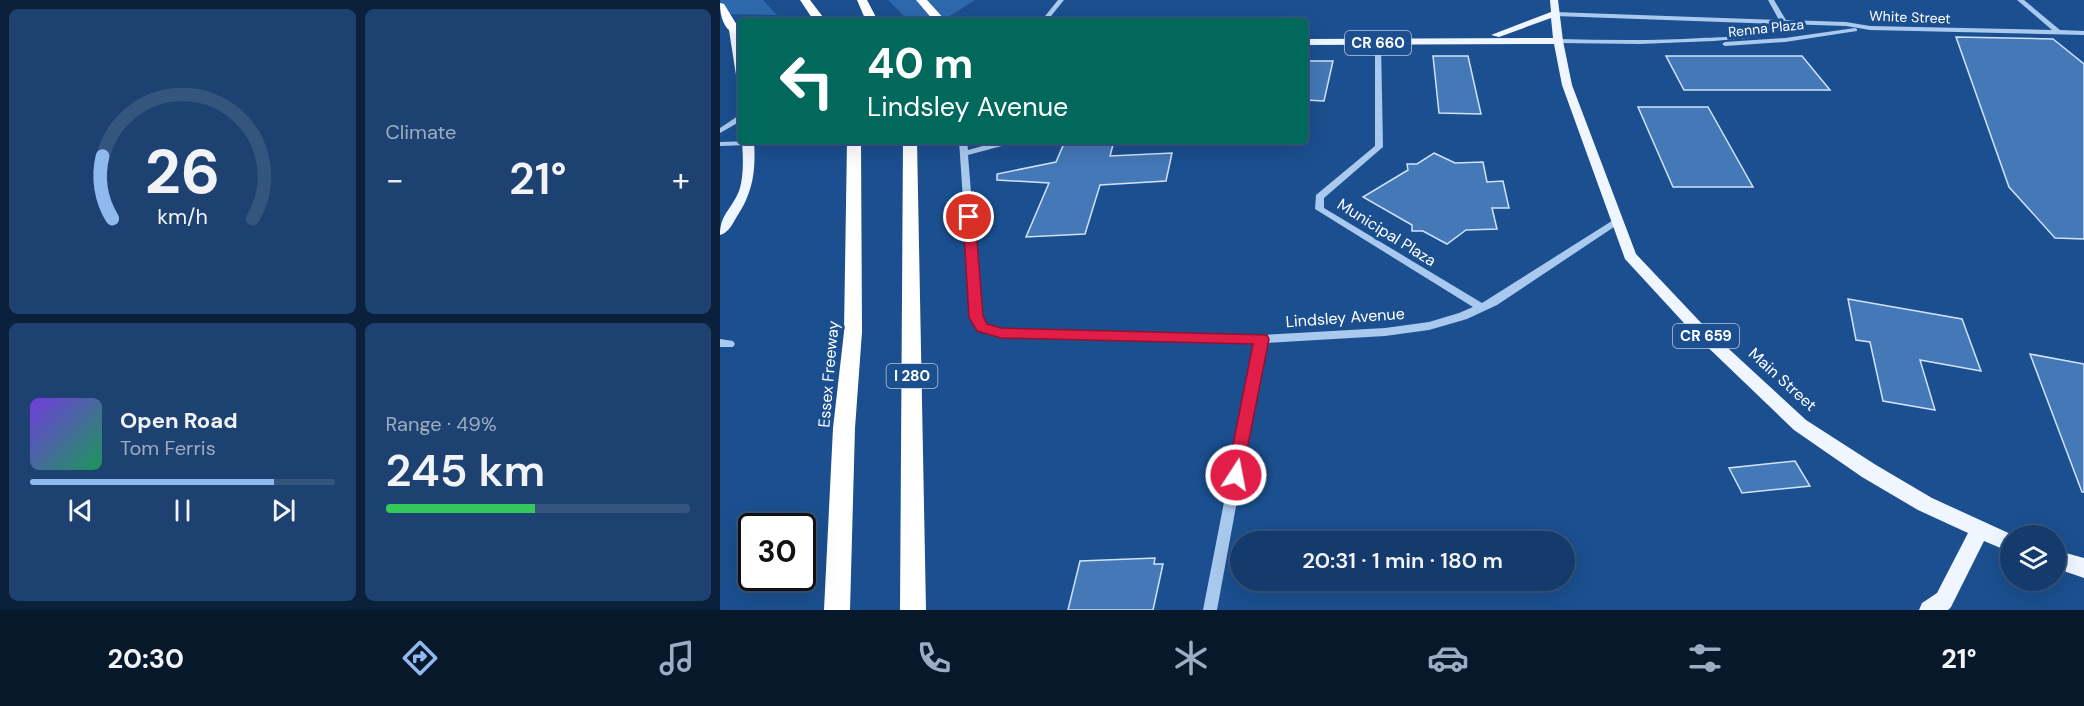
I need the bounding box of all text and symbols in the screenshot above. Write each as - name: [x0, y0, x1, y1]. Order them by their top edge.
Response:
- street label: White Street: [1869, 7, 1951, 27]
- street label: Renna Plaza: [1727, 15, 1805, 41]
- road number: CR 660: [1345, 31, 1411, 55]
- text: 40 m: [867, 36, 973, 91]
- icon: left: [768, 42, 846, 120]
- text: Lindsley Avenue: [867, 89, 1068, 124]
- text: Climate: [386, 119, 456, 145]
- text: 26: [144, 131, 220, 212]
- text: 21°: [509, 149, 567, 208]
- text: −: [386, 158, 404, 201]
- text: +: [672, 158, 690, 201]
- pin: [943, 191, 994, 242]
- street label: Municipal Plaza: [1333, 194, 1440, 271]
- icon: arrive: [952, 200, 985, 233]
- text: km/h: [157, 203, 208, 231]
- street label: Lindsley Avenue: [1285, 303, 1405, 332]
- street label: Essex Freeway: [813, 320, 844, 428]
- road number: CR 659: [1673, 324, 1739, 348]
- street label: Main Street: [1744, 343, 1821, 416]
- road number: I 280: [886, 364, 938, 388]
- text: Open Road: [120, 406, 238, 435]
- text: Range · 49%: [386, 411, 497, 437]
- text: Tom Ferris: [120, 435, 216, 461]
- text: 245 km: [386, 441, 545, 500]
- position arrow: [1204, 443, 1268, 507]
- icon: previous: [64, 494, 97, 527]
- icon: pause: [166, 494, 199, 527]
- icon: next: [267, 494, 300, 527]
- speed limit sign: 30: [738, 513, 816, 591]
- map controls: [2000, 525, 2066, 591]
- button: layers: [2000, 525, 2066, 591]
- text: 20:31 · 1 min · 180 m: [1302, 546, 1503, 575]
- icon: directions: [399, 637, 441, 679]
- icon: music: [656, 637, 698, 679]
- icon: phone: [913, 637, 955, 679]
- icon: climate: [1170, 637, 1212, 679]
- icon: car: [1427, 637, 1469, 679]
- icon: filters: [1684, 637, 1726, 679]
- text: 20:30: [108, 641, 184, 676]
- text: 21°: [1941, 641, 1976, 676]

